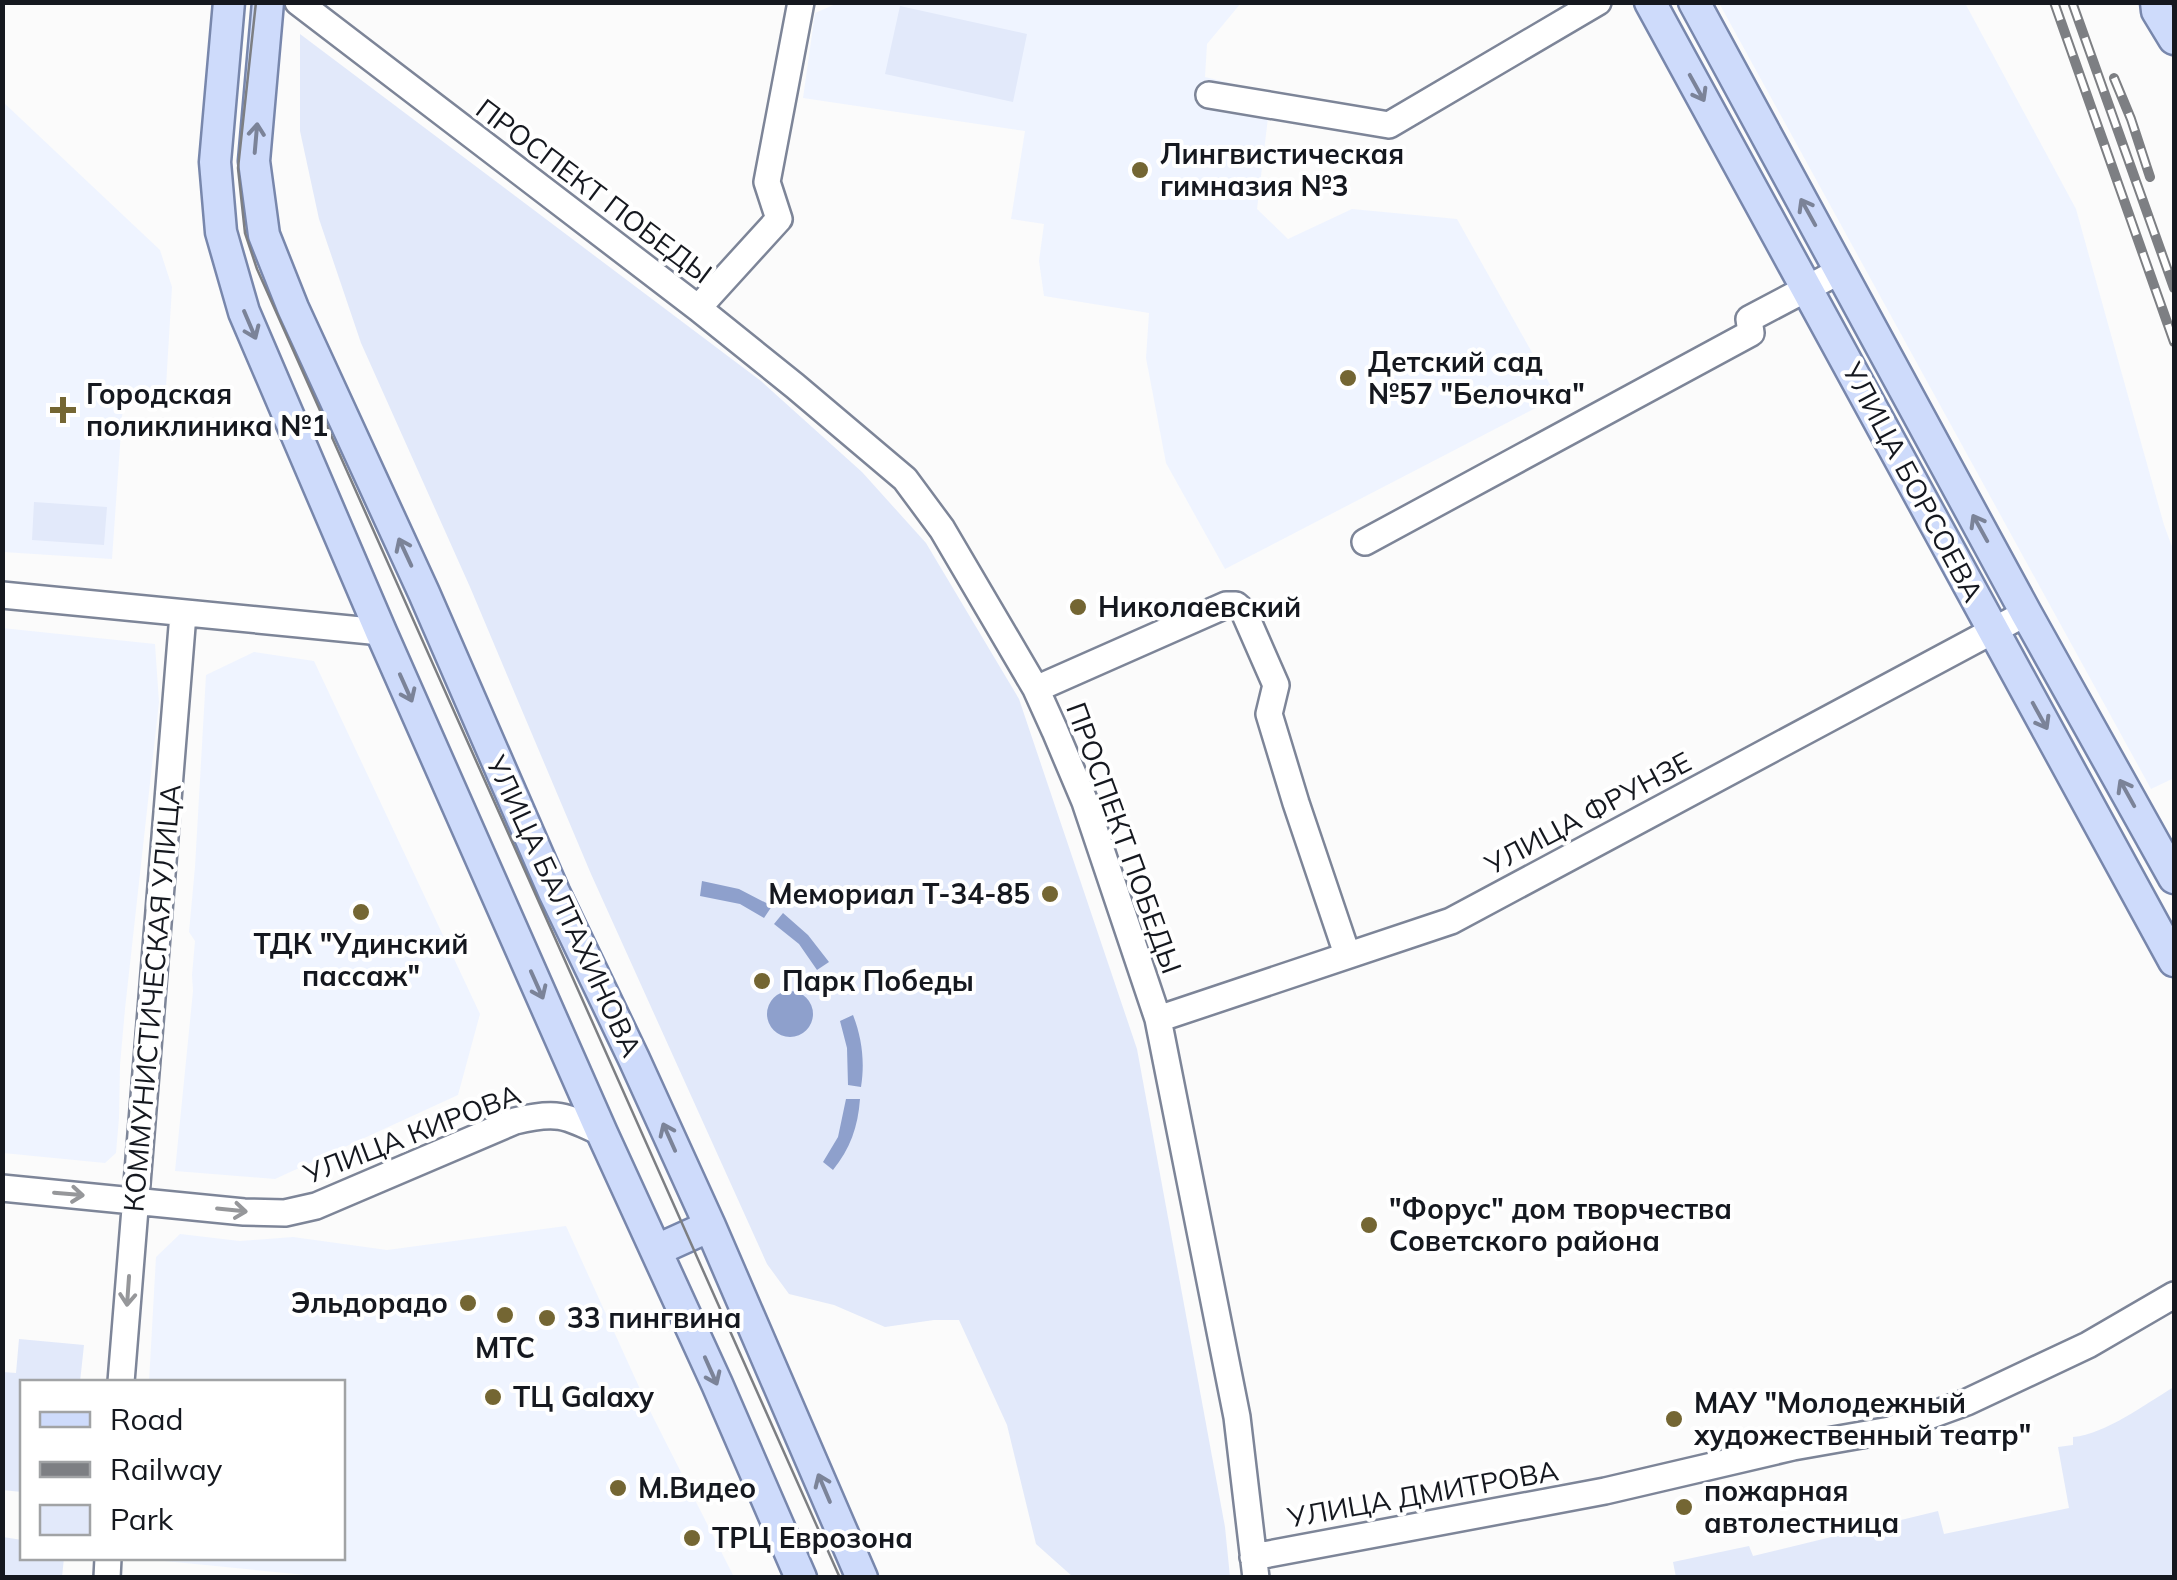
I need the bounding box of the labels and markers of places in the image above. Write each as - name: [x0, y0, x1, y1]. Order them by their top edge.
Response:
- place label: Лингвистическая гимназия №3: [1160, 136, 1404, 203]
- marker: Лингвистическая гимназия №3: [1129, 159, 1151, 181]
- place label: Детский сад №57 "Белочка": [1368, 344, 1585, 411]
- marker: Детский сад №57 "Белочка": [1337, 367, 1359, 389]
- place label: Городская поликлиника №1: [86, 376, 328, 443]
- marker: Городская поликлиника №1: [50, 397, 76, 423]
- place label: Николаевский: [1098, 589, 1301, 624]
- marker: Николаевский: [1067, 596, 1089, 618]
- place label: Мемориал Т-34-85: [768, 876, 1030, 911]
- marker: Мемориал Т-34-85: [1039, 883, 1061, 905]
- marker: ТДК "Удинский пассаж": [350, 901, 372, 923]
- place label: ТДК "Удинский пассаж": [254, 926, 468, 993]
- place label: Парк Победы: [782, 963, 974, 998]
- marker: Парк Победы: [751, 970, 773, 992]
- place label: "Форус" дом творчества Советского района: [1389, 1191, 1732, 1258]
- marker: "Форус" дом творчества Советского района: [1358, 1214, 1380, 1236]
- place label: Эльдорадо: [291, 1285, 448, 1320]
- marker: Эльдорадо: [457, 1292, 479, 1314]
- place label: 33 пингвина: [567, 1300, 742, 1335]
- marker: МТС: [494, 1304, 516, 1326]
- marker: 33 пингвина: [536, 1307, 558, 1329]
- place label: МТС: [475, 1330, 535, 1365]
- place label: ТЦ Galaxy: [513, 1379, 655, 1414]
- place label: МАУ "Молодежный художественный театр": [1693, 1385, 2031, 1452]
- marker: ТЦ Galaxy: [482, 1386, 504, 1408]
- marker: МАУ "Молодежный художественный театр": [1663, 1408, 1685, 1430]
- place label: М.Видео: [638, 1470, 756, 1505]
- place label: пожарная автолестница: [1704, 1473, 1899, 1540]
- marker: М.Видео: [607, 1477, 629, 1499]
- marker: пожарная автолестница: [1673, 1496, 1695, 1518]
- place label: ТРЦ Еврозона: [712, 1520, 913, 1555]
- marker: ТРЦ Еврозона: [681, 1527, 703, 1549]

